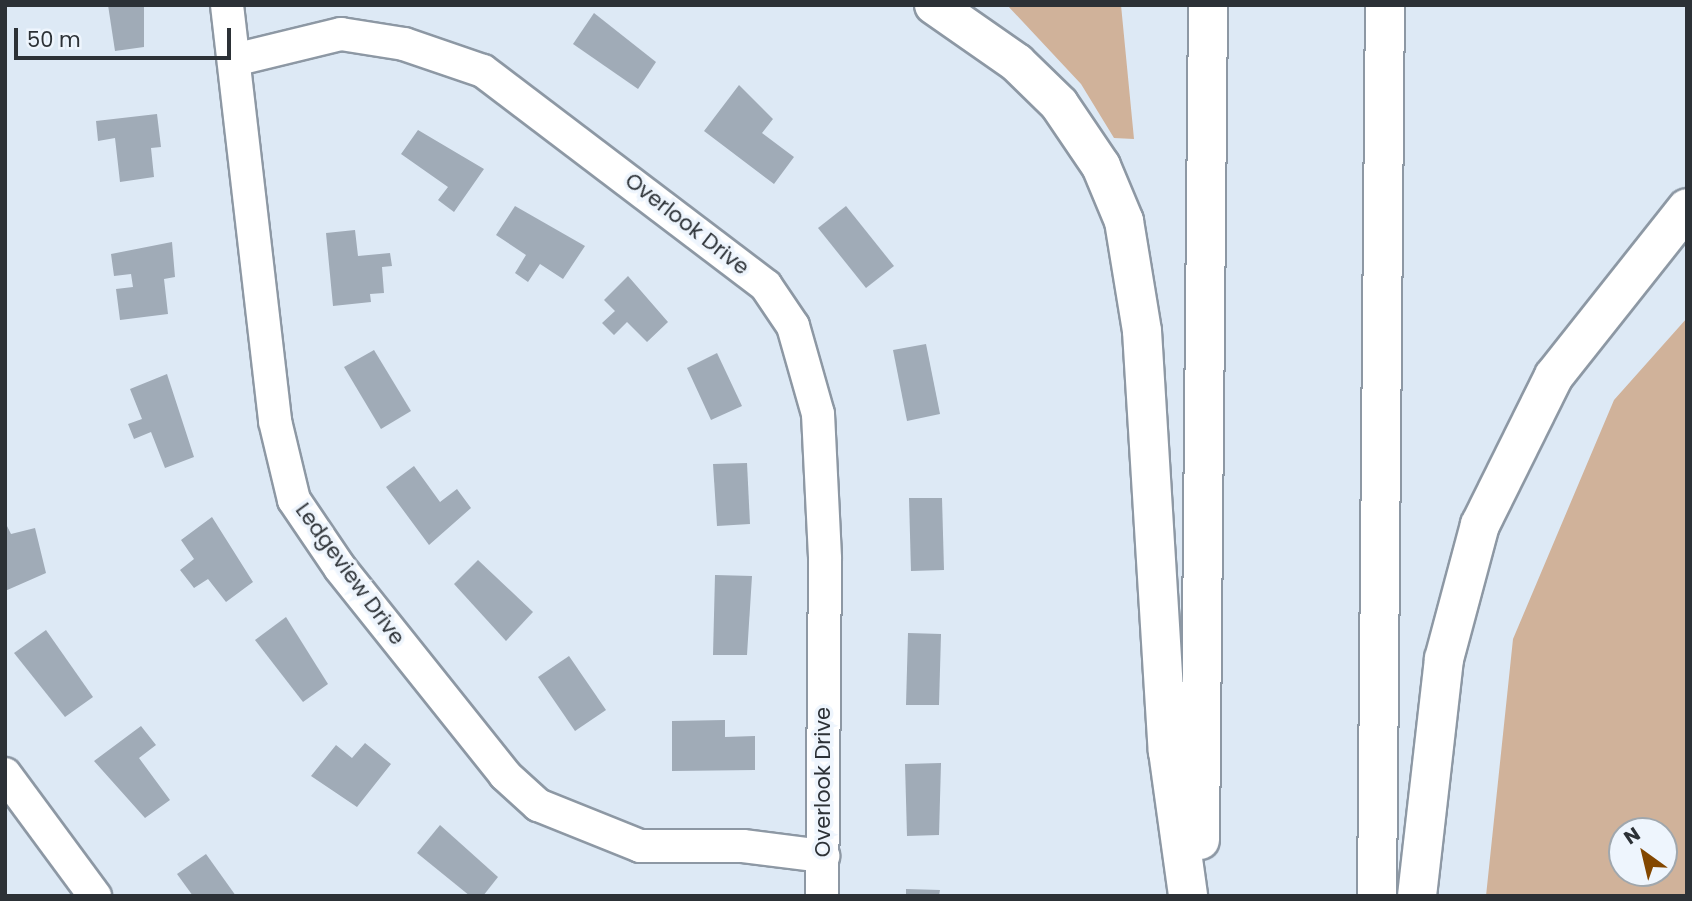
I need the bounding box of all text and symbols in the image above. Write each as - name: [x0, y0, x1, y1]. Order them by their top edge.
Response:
- scale bar: [18, 14, 234, 58]
- text: 50 m: [27, 25, 81, 54]
- street label: Overlook Drive: [620, 168, 754, 280]
- street label: Ledgeview Drive: [290, 498, 410, 650]
- street label: Overlook Drive: [810, 707, 836, 857]
- north arrow: [1608, 817, 1678, 887]
- text: N: [1619, 821, 1646, 851]

